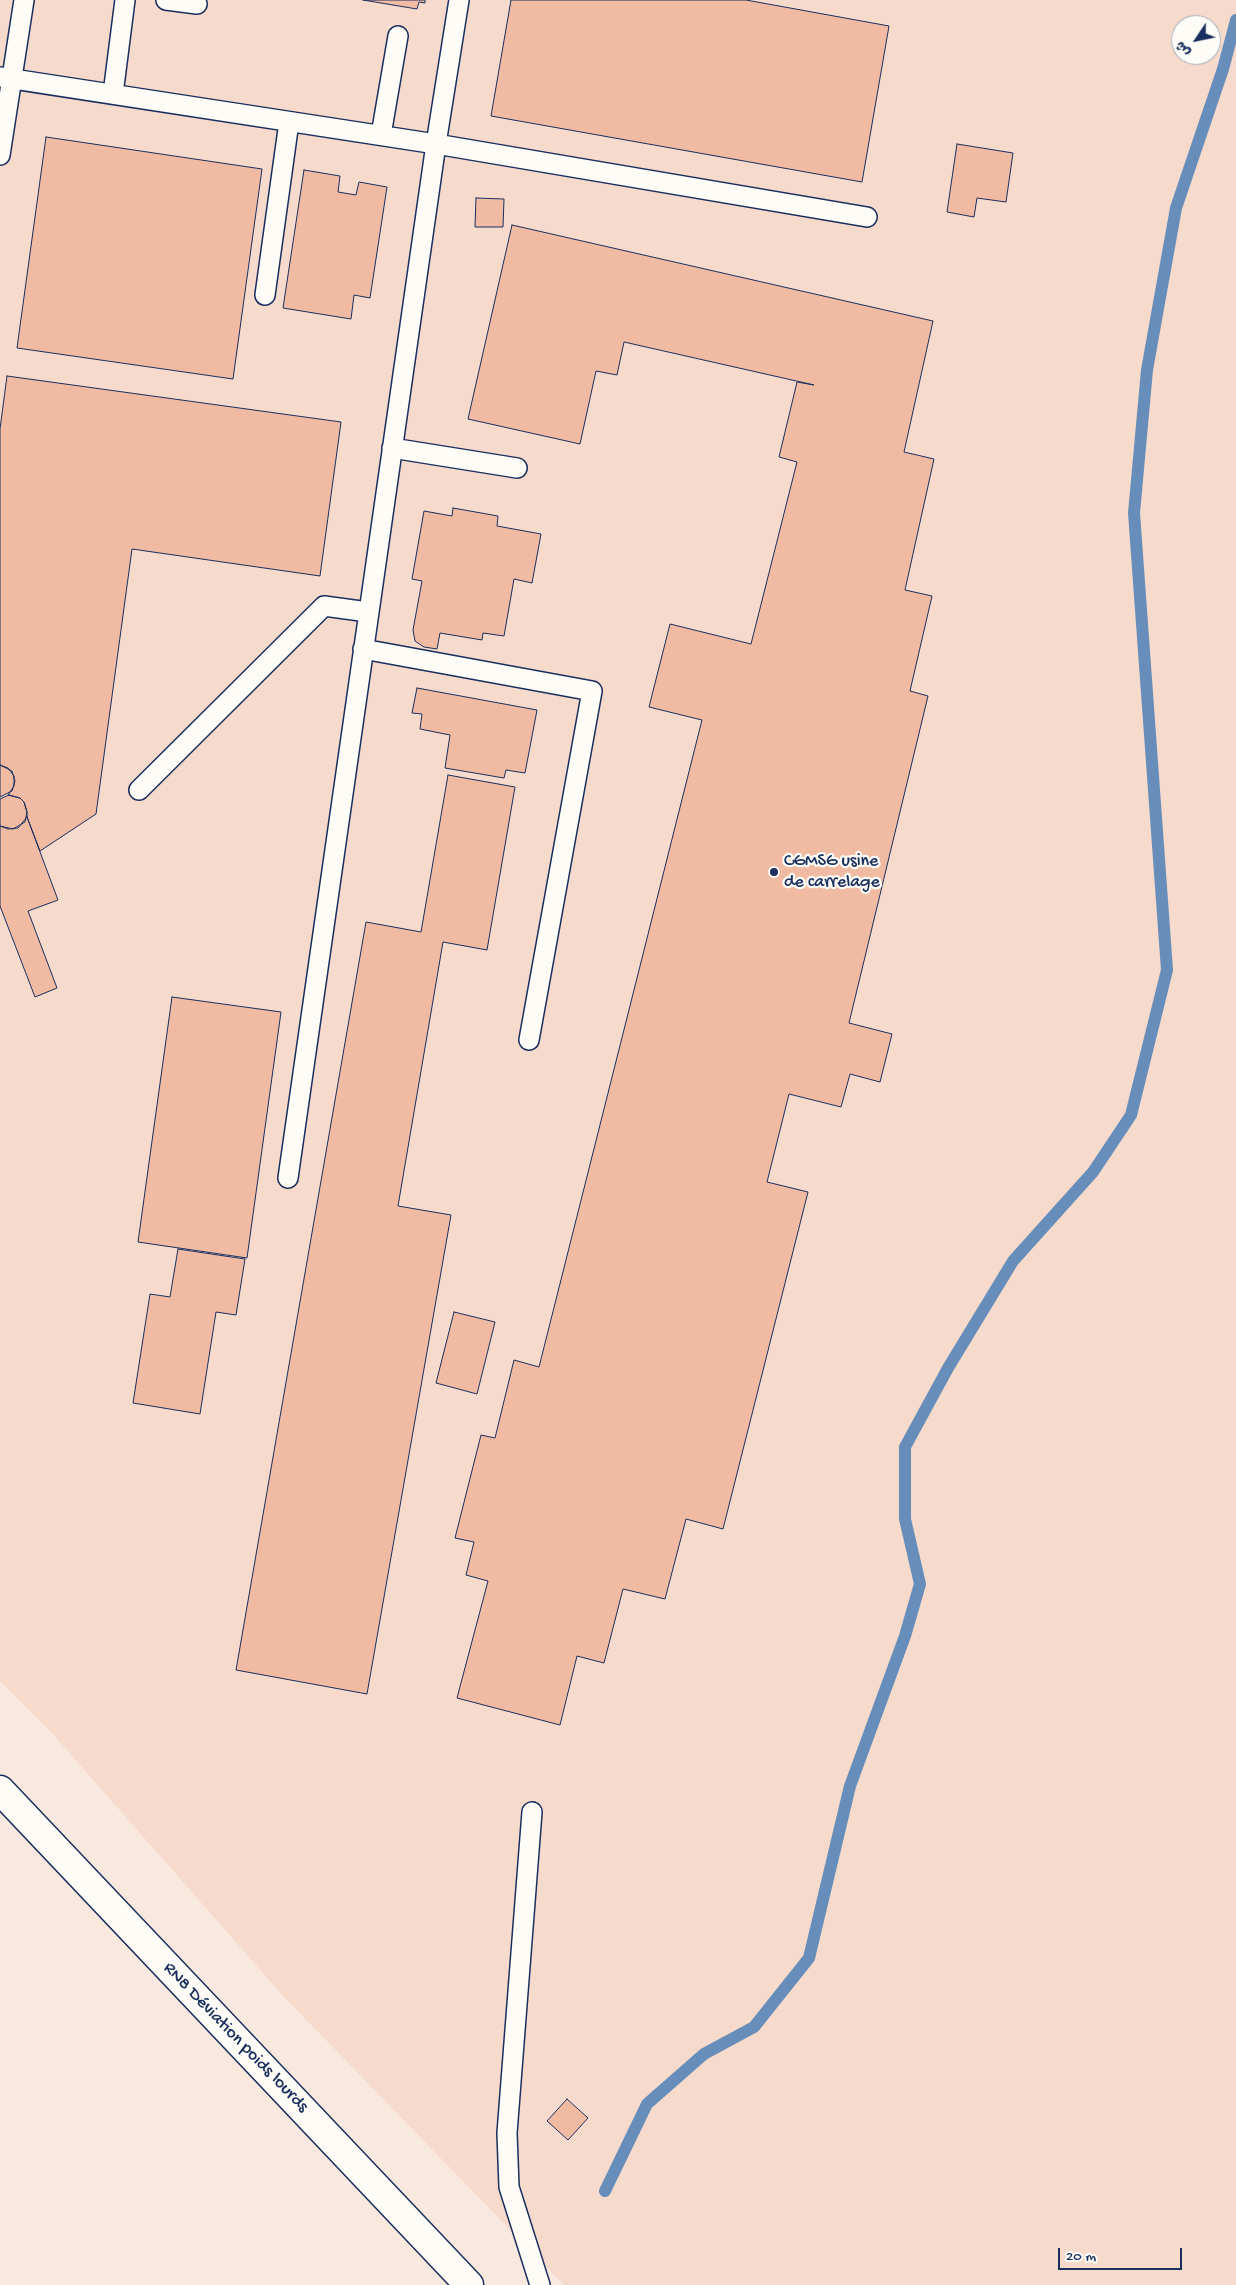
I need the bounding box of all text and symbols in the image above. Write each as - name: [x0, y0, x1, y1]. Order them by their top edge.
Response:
- north arrow: [1171, 15, 1221, 65]
- text: ش: [1173, 37, 1195, 59]
- place label: CGMSG usine de carrelage: [784, 851, 880, 894]
- marker: CGMSG usine de carrelage: [768, 866, 780, 878]
- street label: RN8 Déviation poids lourds: [158, 1958, 312, 2118]
- scale bar: [1061, 2238, 1185, 2270]
- text: 20 m: [1066, 2248, 1096, 2266]

